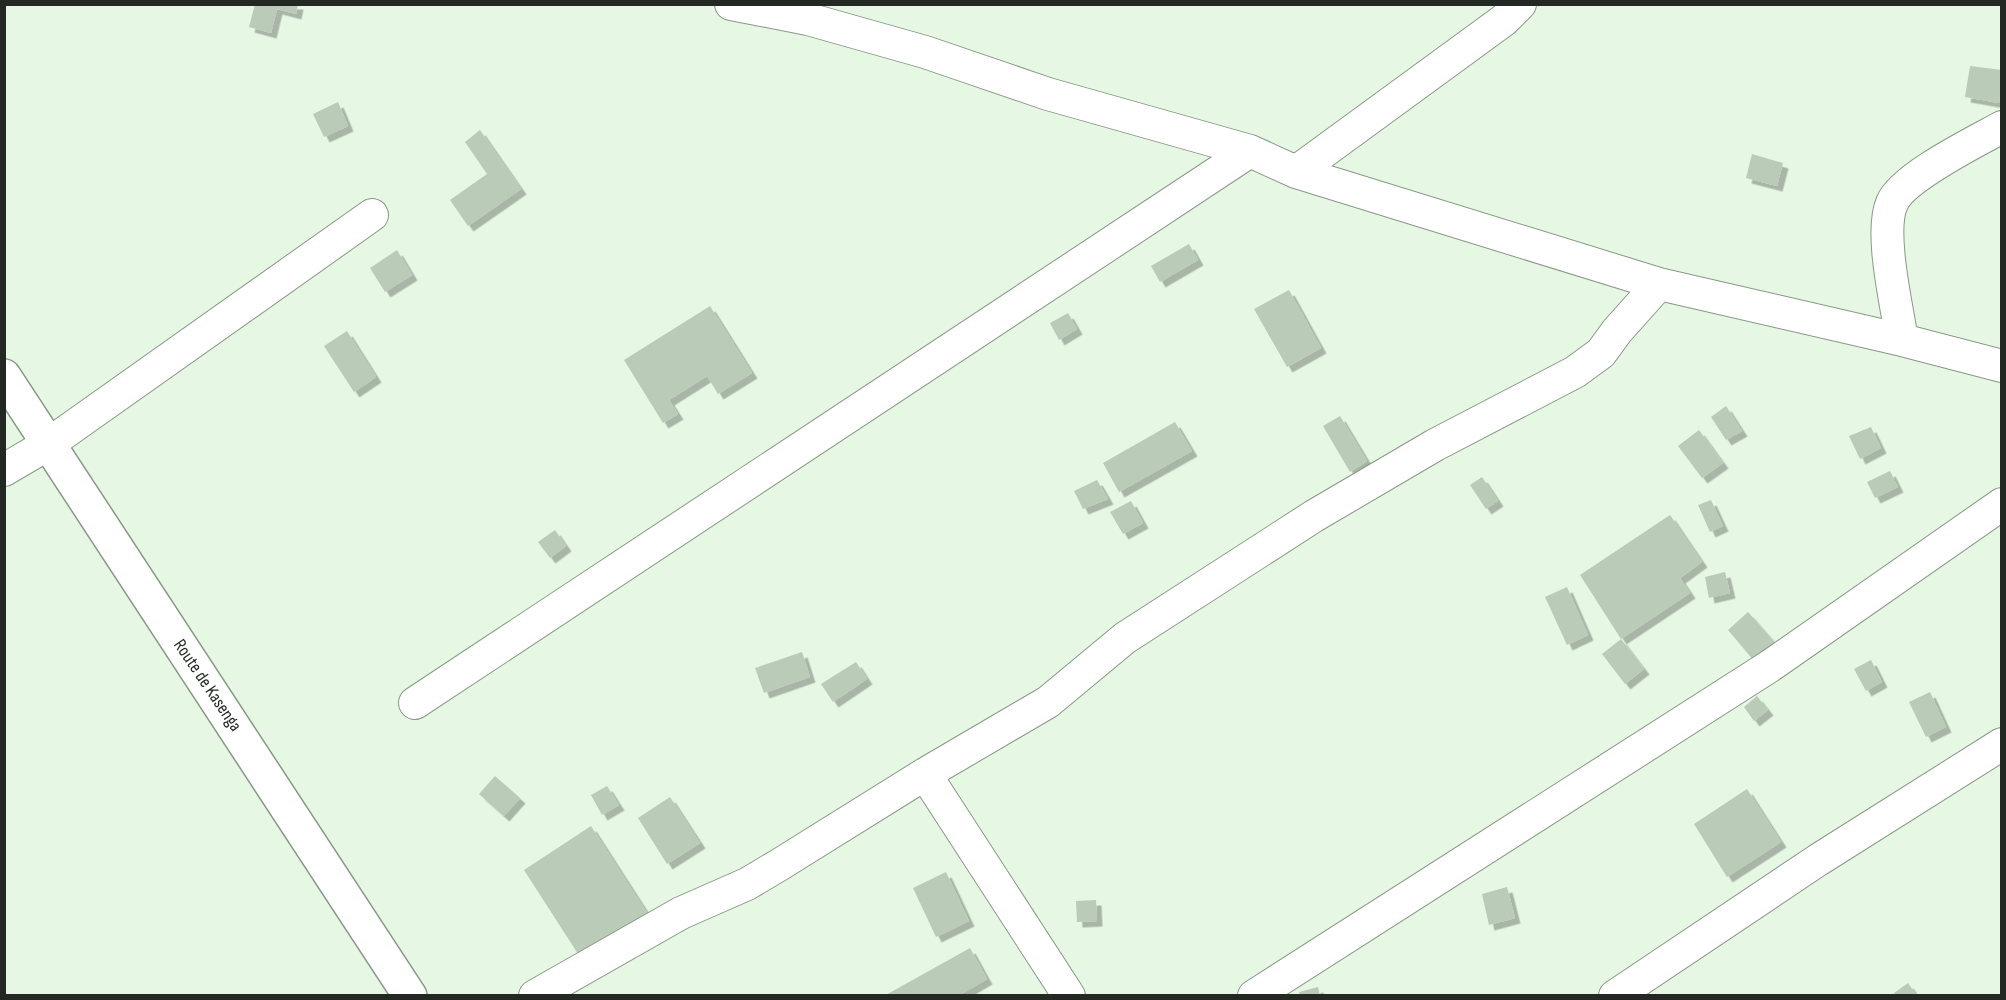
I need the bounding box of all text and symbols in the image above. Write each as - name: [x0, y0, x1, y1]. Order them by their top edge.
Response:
- street label: Route de Kasenga: [169, 635, 246, 735]

